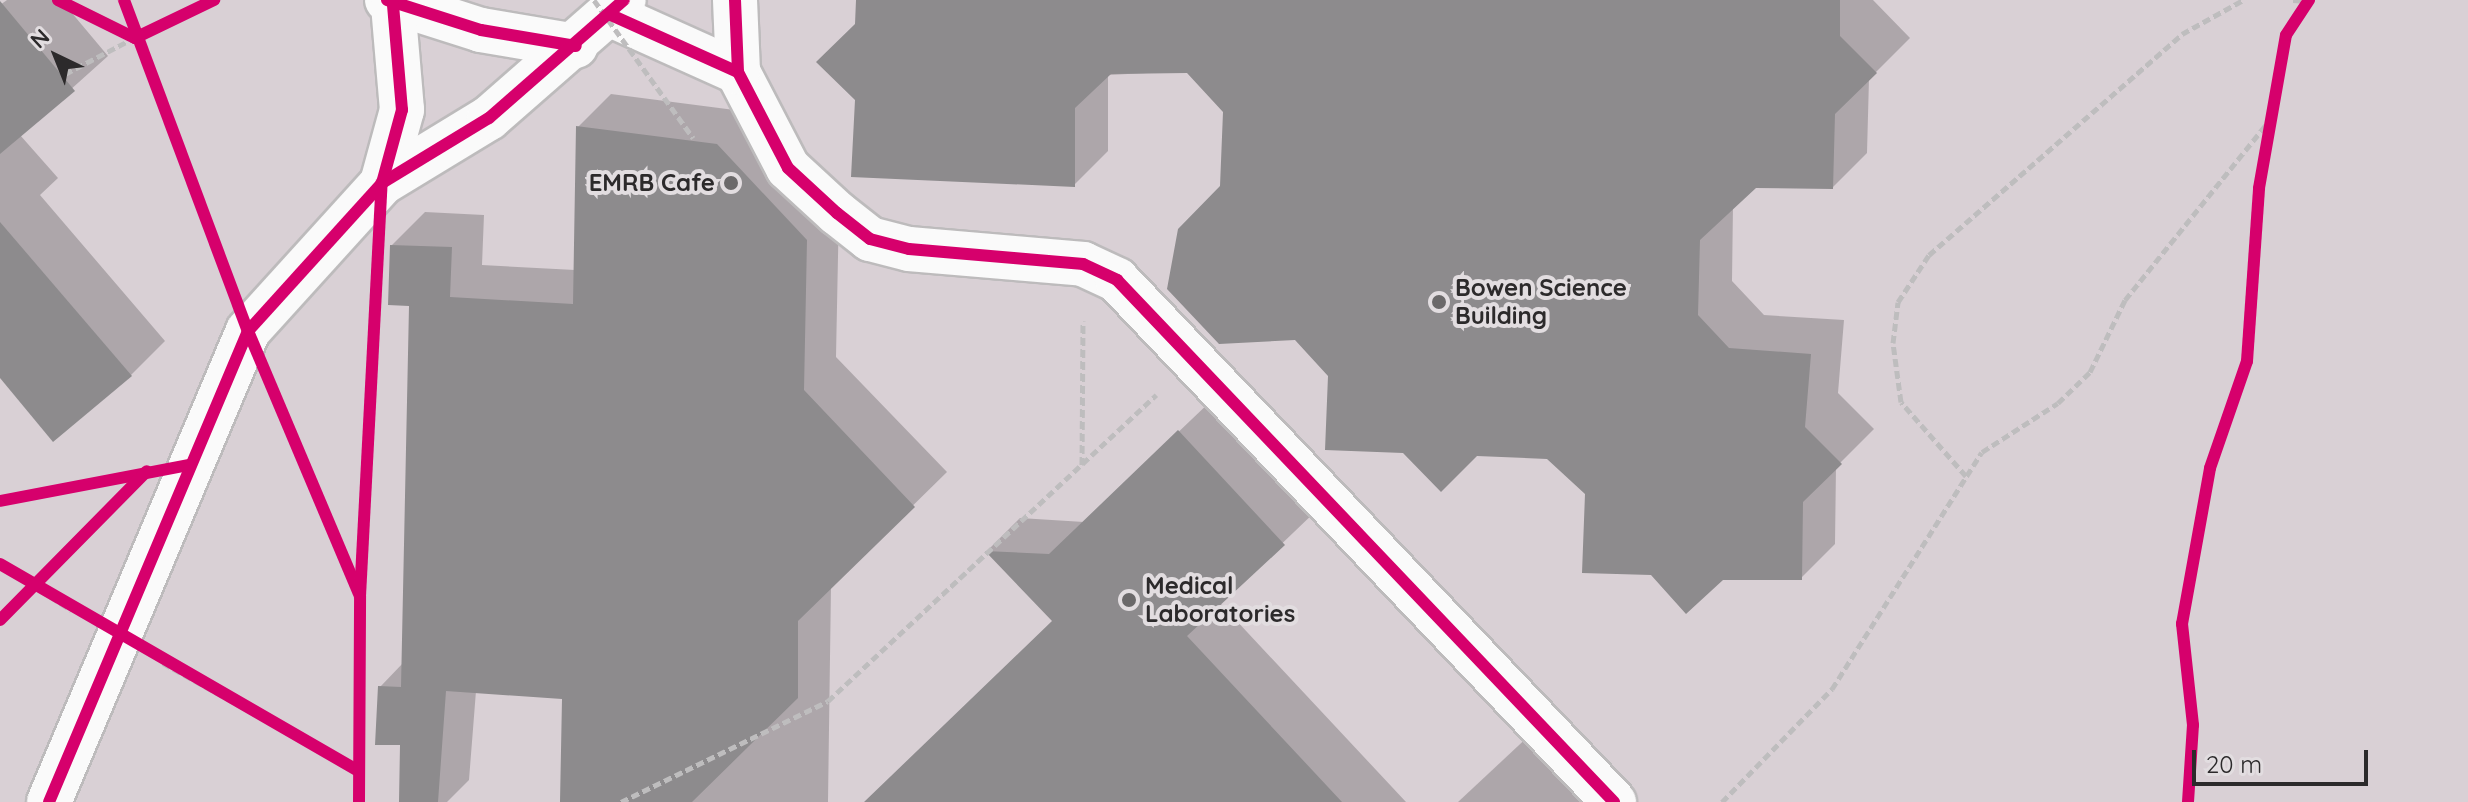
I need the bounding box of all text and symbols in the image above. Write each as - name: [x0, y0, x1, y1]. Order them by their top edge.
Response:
- north arrow: [16, 16, 96, 96]
- text: N: [24, 23, 55, 54]
- place label: EMRB Cafe: [589, 169, 715, 197]
- marker: EMRB Cafe: [722, 174, 740, 192]
- place label: Bowen Science Building: [1455, 274, 1627, 330]
- marker: Bowen Science Building: [1430, 293, 1448, 311]
- place label: Medical Laboratories: [1145, 572, 1295, 628]
- marker: Medical Laboratories: [1120, 591, 1138, 609]
- scale bar: [2196, 734, 2372, 784]
- text: 20 m: [2206, 749, 2262, 779]

